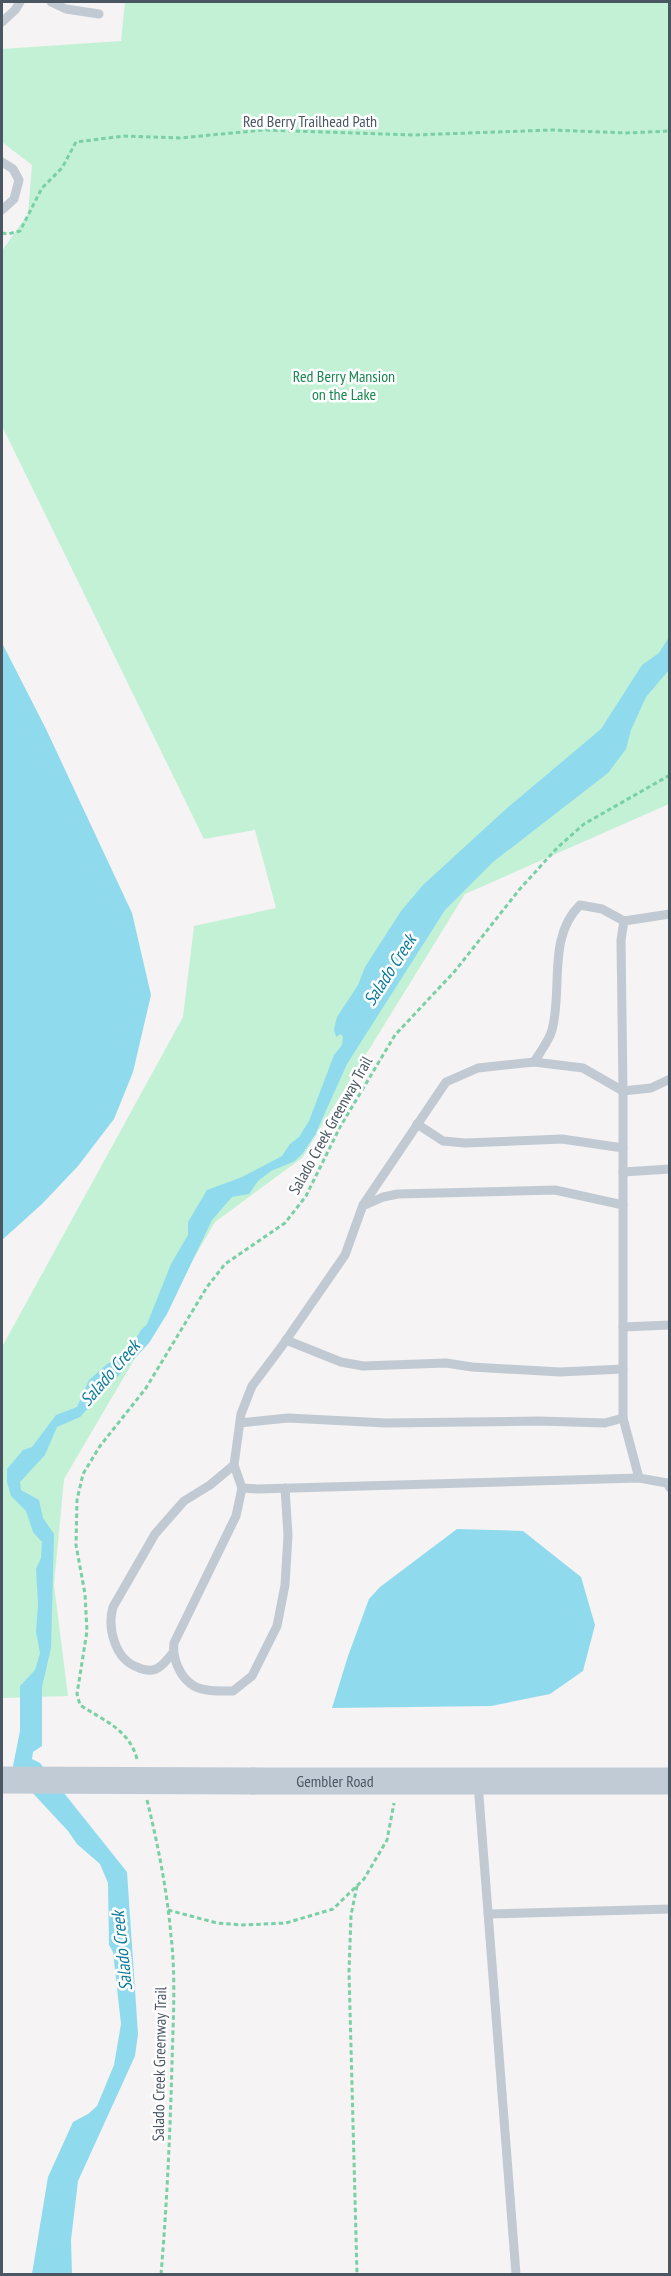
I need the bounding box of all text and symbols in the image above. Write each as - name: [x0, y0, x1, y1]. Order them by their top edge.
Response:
- street label: Red Berry Trailhead Path: [243, 111, 377, 131]
- park label: Red Berry Mansion on the Lake: [293, 366, 395, 404]
- water label: Salado Creek: [358, 928, 422, 1010]
- street label: Salado Creek Greenway Trail: [284, 1052, 376, 1198]
- water label: Salado Creek: [75, 1333, 146, 1411]
- street label: Gembler Road: [296, 1771, 374, 1791]
- water label: Salado Creek: [106, 1908, 137, 1992]
- street label: Salado Creek Greenway Trail: [148, 1986, 170, 2142]

